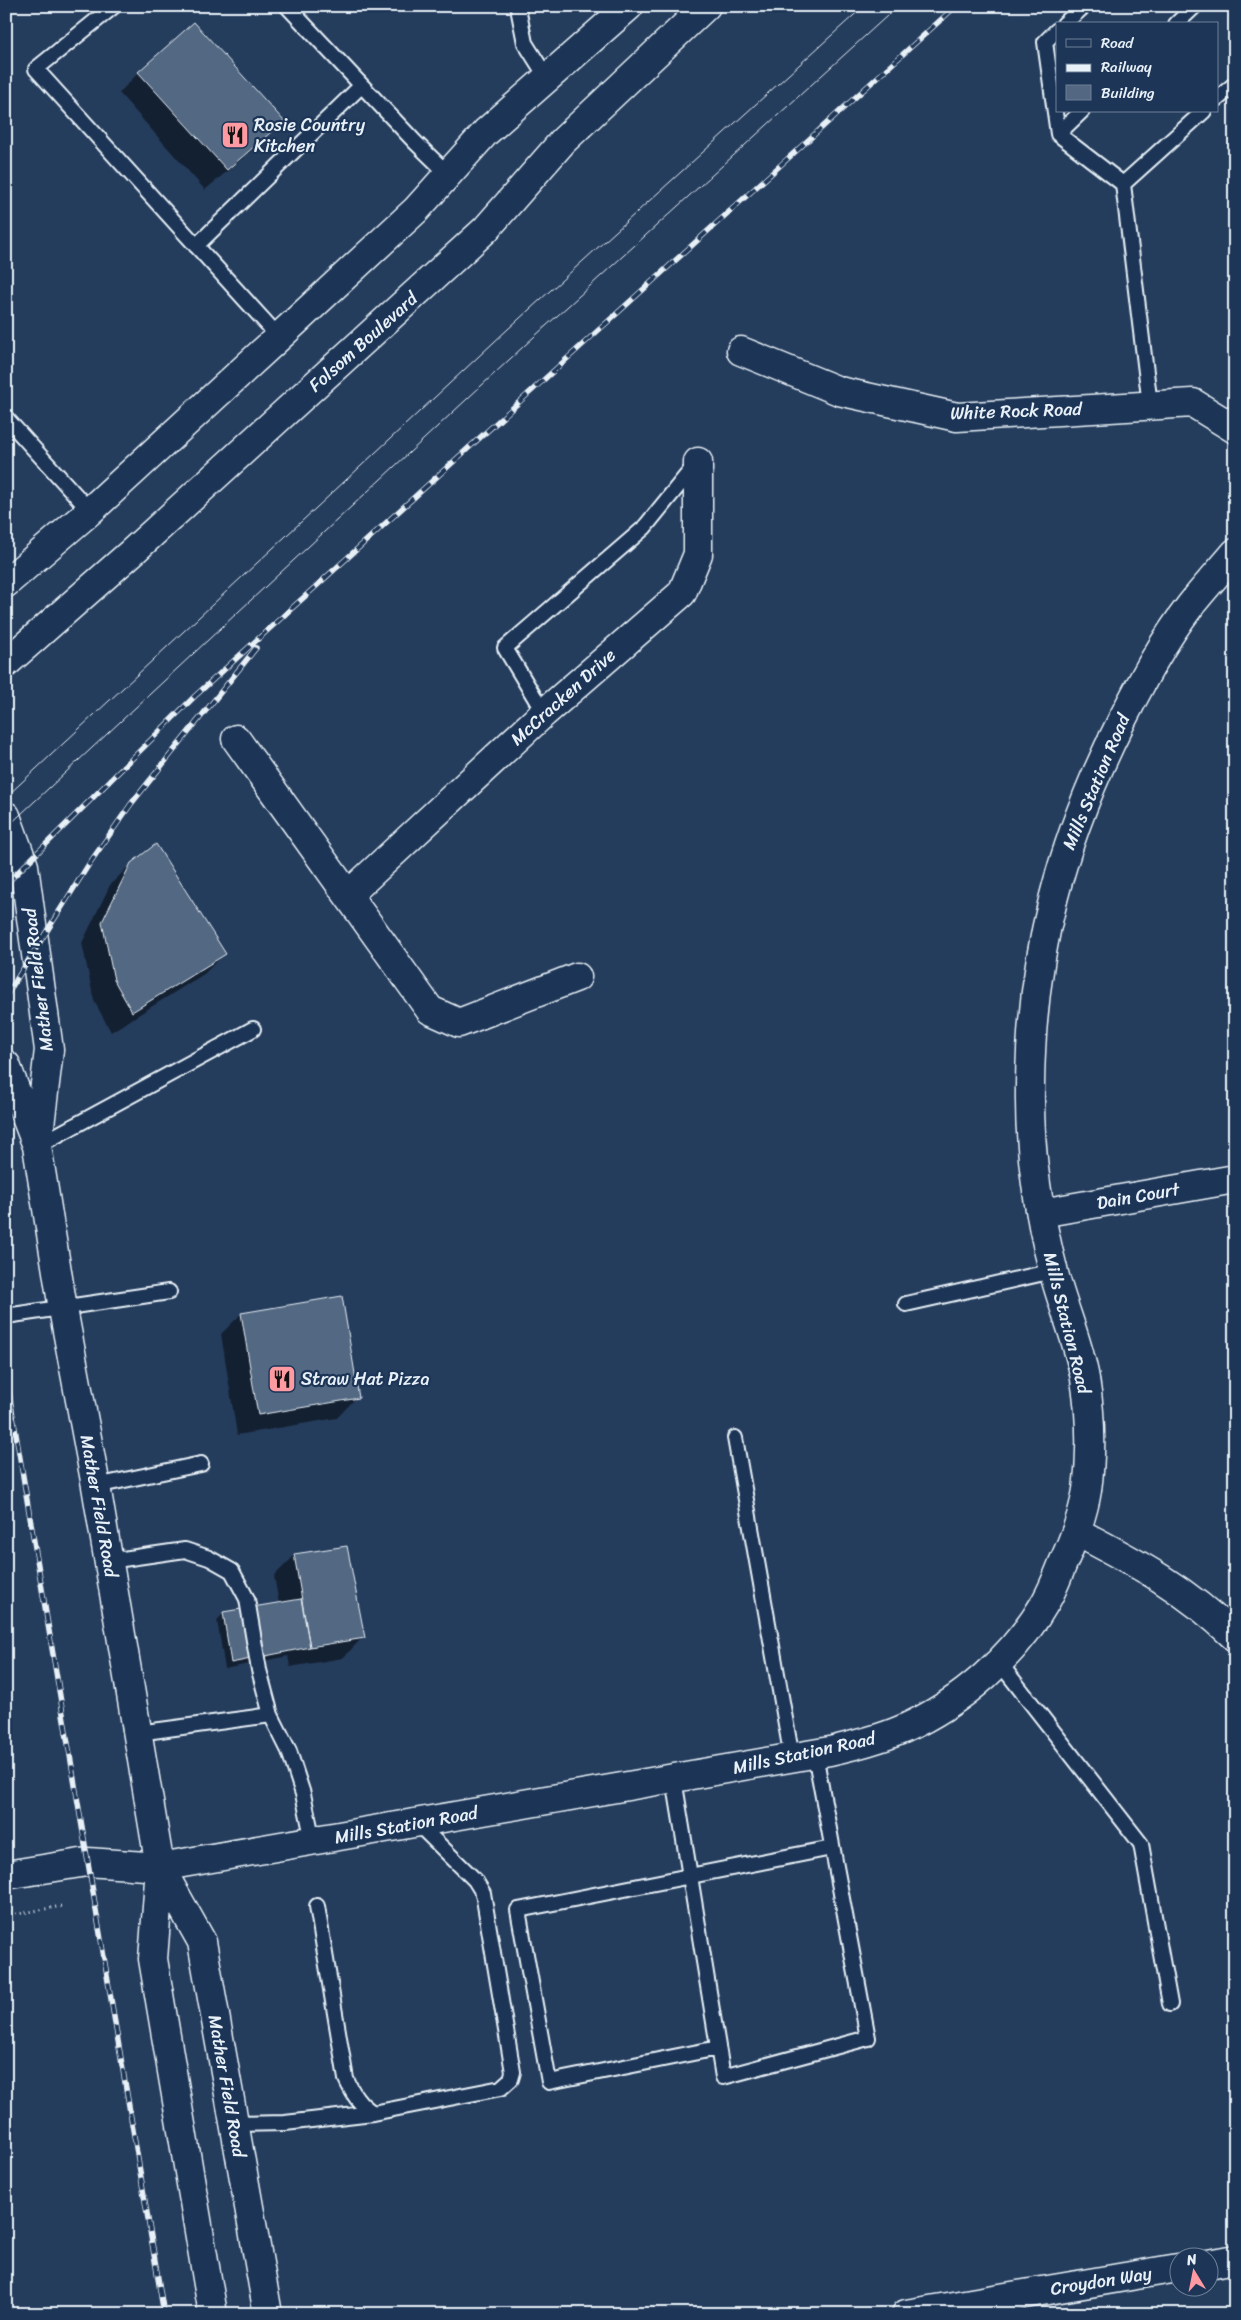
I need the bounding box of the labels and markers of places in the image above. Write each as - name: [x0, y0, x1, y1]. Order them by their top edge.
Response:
- place label: Rosie Country Kitchen: [254, 109, 366, 162]
- restaurant icon: Rosie Country Kitchen: [220, 120, 250, 150]
- place label: Straw Hat Pizza: [301, 1363, 429, 1395]
- restaurant icon: Straw Hat Pizza: [267, 1364, 297, 1394]

